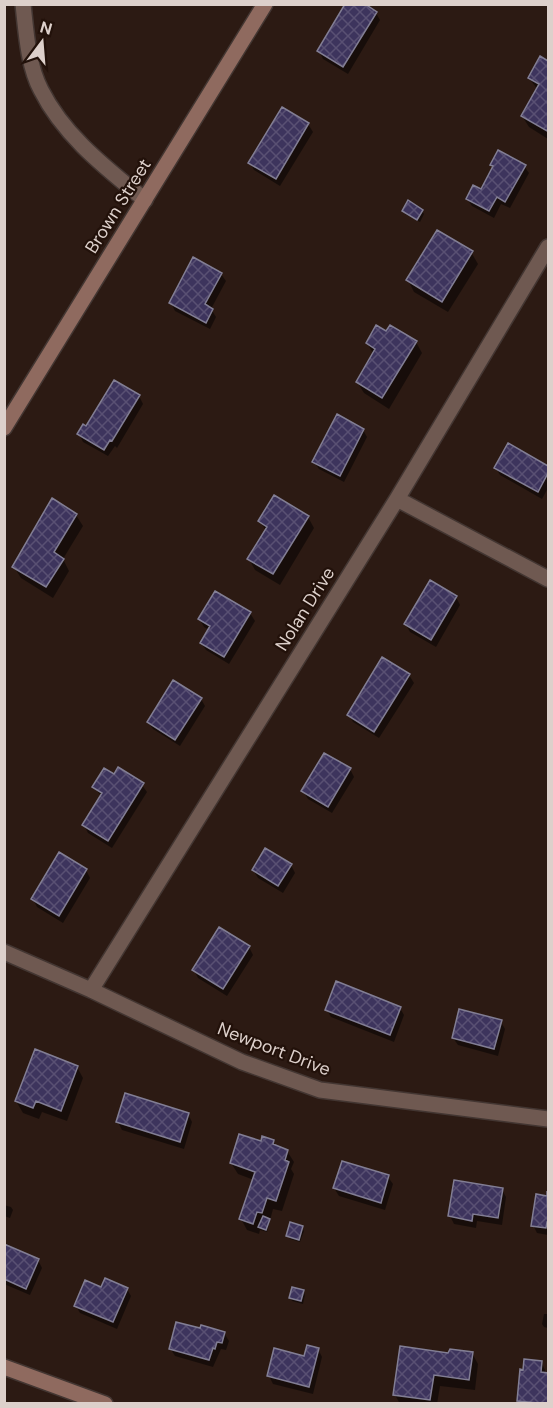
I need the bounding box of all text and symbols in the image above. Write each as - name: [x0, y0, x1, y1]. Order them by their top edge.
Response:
- north arrow: [12, 12, 72, 72]
- text: N: [37, 16, 55, 40]
- street label: Brown Street: [79, 154, 157, 258]
- street label: Nolan Drive: [270, 562, 340, 656]
- street label: Newport Drive: [214, 1016, 334, 1082]

